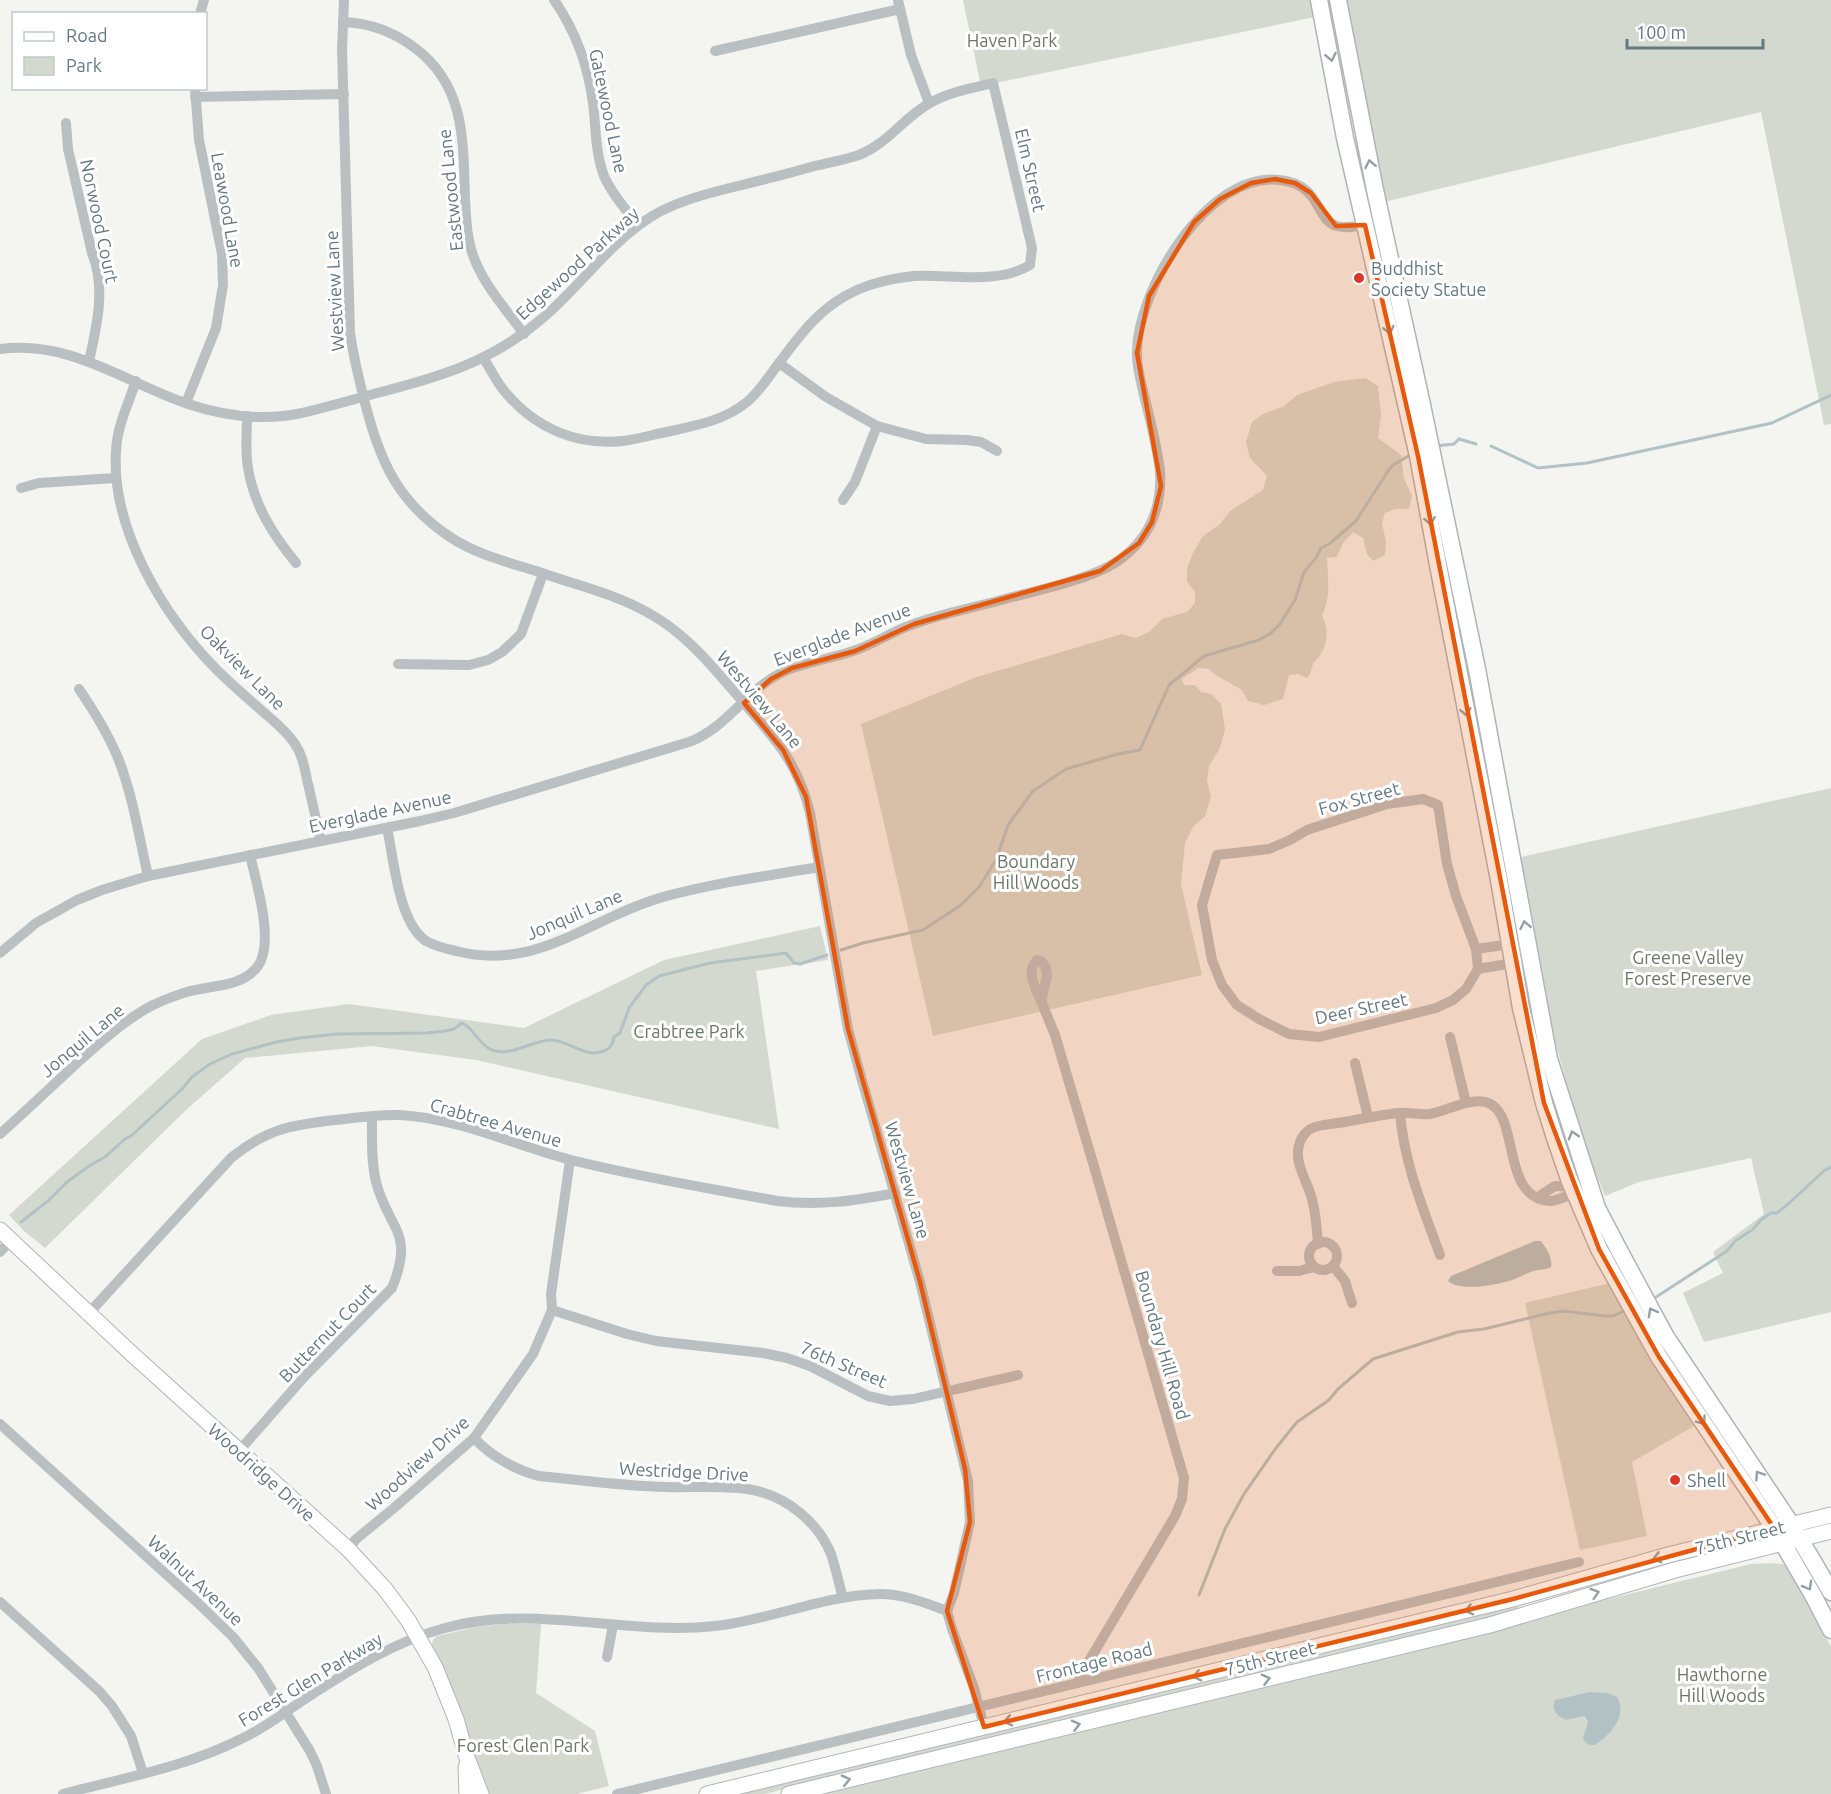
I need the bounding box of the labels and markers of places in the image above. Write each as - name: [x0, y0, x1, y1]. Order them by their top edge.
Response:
- place label: Buddhist Society Statue: [1371, 258, 1487, 299]
- marker: Buddhist Society Statue: [1352, 271, 1366, 285]
- place label: Shell: [1687, 1470, 1726, 1490]
- marker: Shell: [1668, 1473, 1682, 1487]

